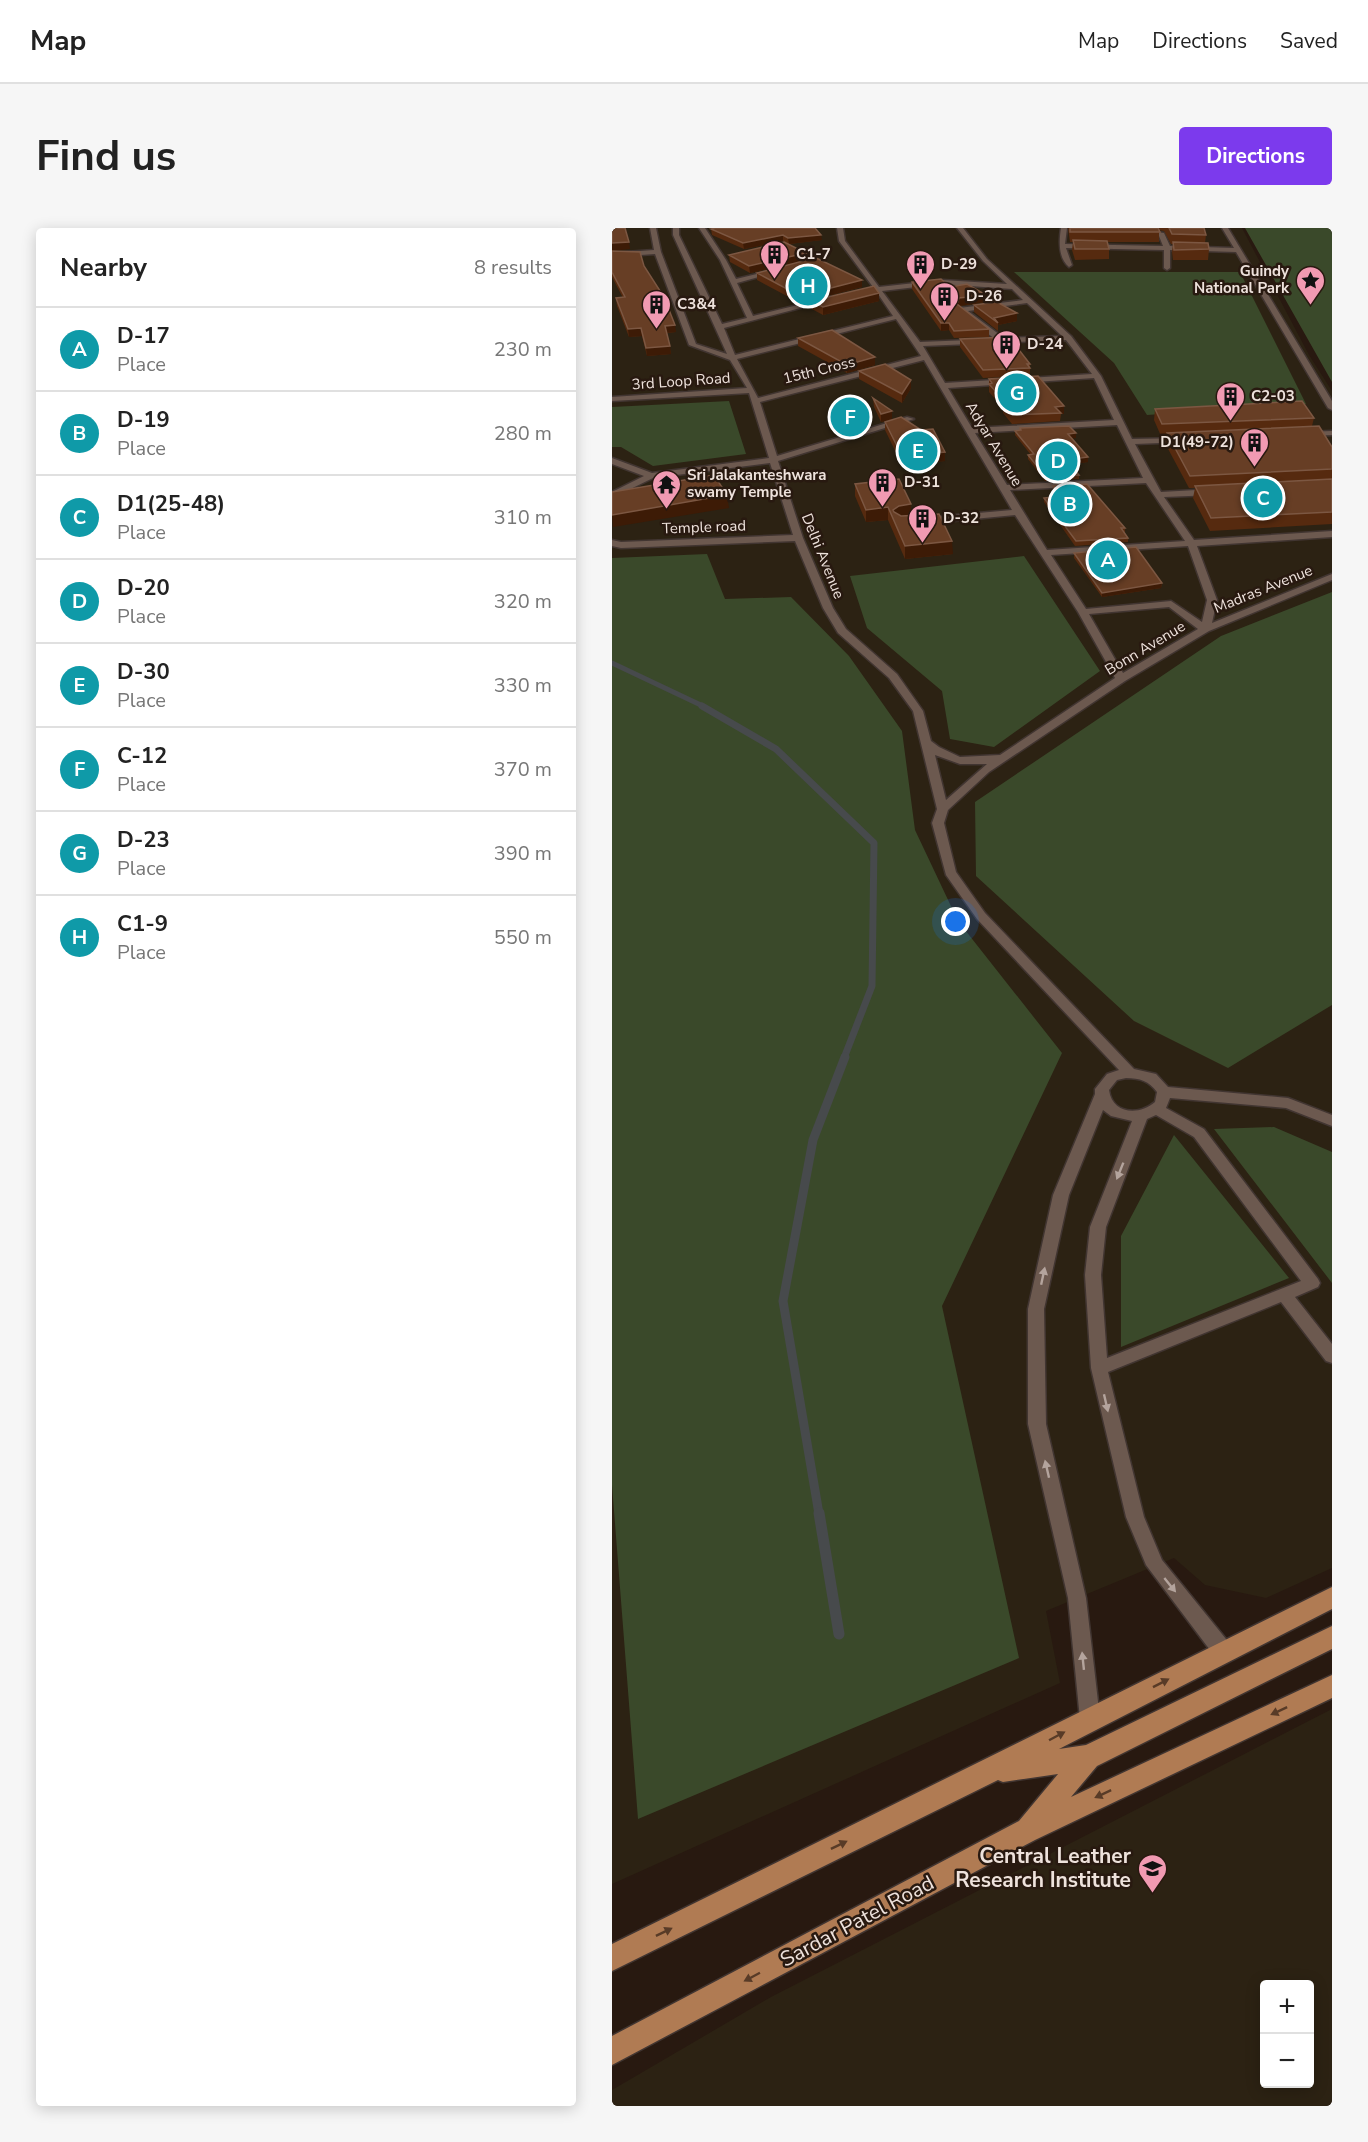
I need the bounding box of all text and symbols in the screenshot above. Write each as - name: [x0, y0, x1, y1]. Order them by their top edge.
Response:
- text: Map: [30, 22, 86, 60]
- text: Map: [1078, 27, 1119, 55]
- text: Directions: [1152, 27, 1247, 55]
- text: Saved: [1280, 27, 1338, 55]
- button: Directions: [1179, 127, 1332, 185]
- text: Find us: [36, 128, 176, 185]
- building icon: C1-7: [759, 238, 791, 280]
- place label: C1-7: [796, 244, 831, 264]
- building icon: D-29: [904, 248, 936, 290]
- text: Nearby: [60, 250, 147, 285]
- text: 8 results: [474, 254, 552, 281]
- place label: D-29: [941, 254, 977, 274]
- place label: Guindy National Park: [1194, 261, 1290, 298]
- pin: H: [788, 264, 828, 308]
- place icon: Guindy National Park: [1294, 264, 1326, 306]
- building icon: D-26: [929, 280, 961, 322]
- place label: D-26: [966, 286, 1002, 306]
- building icon: C3&4: [640, 288, 672, 330]
- place label: C3&4: [677, 294, 716, 314]
- text: D-17: [117, 321, 170, 351]
- building icon: D-24: [990, 328, 1022, 370]
- place label: D-24: [1027, 334, 1063, 354]
- text: A: [72, 336, 87, 363]
- text: 230 m: [494, 336, 552, 363]
- text: Place: [117, 351, 166, 378]
- street label: 15th Cross: [781, 351, 857, 389]
- street label: 3rd Loop Road: [631, 368, 731, 394]
- pin: G: [998, 370, 1036, 416]
- building icon: C2-03: [1214, 380, 1246, 422]
- place label: C2-03: [1251, 386, 1295, 406]
- pin: F: [830, 394, 870, 440]
- street label: Adyar Avenue: [961, 398, 1027, 490]
- text: D-19: [117, 405, 170, 435]
- text: B: [73, 420, 86, 447]
- text: 280 m: [494, 420, 552, 447]
- building icon: D1(49-72): [1239, 426, 1271, 468]
- pin: E: [898, 428, 938, 474]
- place label: D1(49-72): [1160, 432, 1234, 452]
- text: Place: [117, 435, 166, 462]
- pin: D: [1038, 438, 1078, 484]
- place label: Sri Jalakanteshwara swamy Temple: [687, 465, 826, 502]
- building icon: D-31: [867, 466, 899, 508]
- temple icon: Sri Jalakanteshwara swamy Temple: [650, 468, 682, 510]
- place label: D-31: [904, 472, 940, 492]
- pin: C: [1244, 476, 1282, 520]
- pin: B: [1050, 482, 1090, 526]
- text: D1(25-48): [117, 489, 225, 519]
- building icon: D-32: [906, 502, 938, 544]
- text: C: [73, 504, 86, 531]
- text: 310 m: [494, 504, 552, 531]
- place label: D-32: [943, 508, 979, 528]
- street label: Delhi Avenue: [797, 510, 849, 602]
- street label: Temple road: [662, 516, 746, 538]
- text: Place: [117, 519, 166, 546]
- pin: A: [1088, 538, 1128, 582]
- street label: Madras Avenue: [1211, 560, 1315, 618]
- text: D-20: [117, 573, 170, 603]
- text: D: [72, 588, 87, 615]
- text: 320 m: [494, 588, 552, 615]
- text: Place: [117, 603, 166, 630]
- street label: Bonn Avenue: [1101, 616, 1189, 680]
- text: D-30: [117, 657, 170, 687]
- text: E: [74, 672, 85, 699]
- text: 330 m: [494, 672, 552, 699]
- text: Place: [117, 687, 166, 714]
- text: C-12: [117, 741, 167, 771]
- text: F: [74, 756, 85, 783]
- text: 370 m: [494, 756, 552, 783]
- text: Place: [117, 771, 166, 798]
- text: D-23: [117, 825, 170, 855]
- text: G: [72, 840, 87, 867]
- text: 390 m: [494, 840, 552, 867]
- text: Place: [117, 855, 166, 882]
- your location: [941, 907, 970, 936]
- text: C1-9: [117, 909, 168, 939]
- text: H: [72, 924, 87, 951]
- text: 550 m: [494, 924, 552, 951]
- text: Place: [117, 939, 166, 966]
- one-way arrow: [1115, 1162, 1124, 1180]
- one-way arrow: [1039, 1266, 1048, 1285]
- one-way arrow: [1102, 1393, 1111, 1412]
- one-way arrow: [1042, 1460, 1052, 1478]
- one-way arrow: [1164, 1577, 1176, 1592]
- one-way arrow: [1079, 1651, 1088, 1670]
- one-way arrow: [1152, 1678, 1169, 1688]
- one-way arrow: [1271, 1707, 1288, 1716]
- one-way arrow: [1048, 1731, 1065, 1741]
- one-way arrow: [1094, 1790, 1111, 1799]
- one-way arrow: [831, 1841, 848, 1850]
- place label: Central Leather Research Institute: [955, 1842, 1132, 1894]
- school or university icon: Central Leather Research Institute: [1136, 1852, 1168, 1894]
- street label: Sardar Patel Road: [775, 1869, 939, 1973]
- one-way arrow: [656, 1927, 673, 1936]
- one-way arrow: [743, 1972, 760, 1982]
- map controls: [1260, 1980, 1314, 2088]
- button: +: [1260, 1980, 1314, 2034]
- button: −: [1260, 2034, 1314, 2088]

